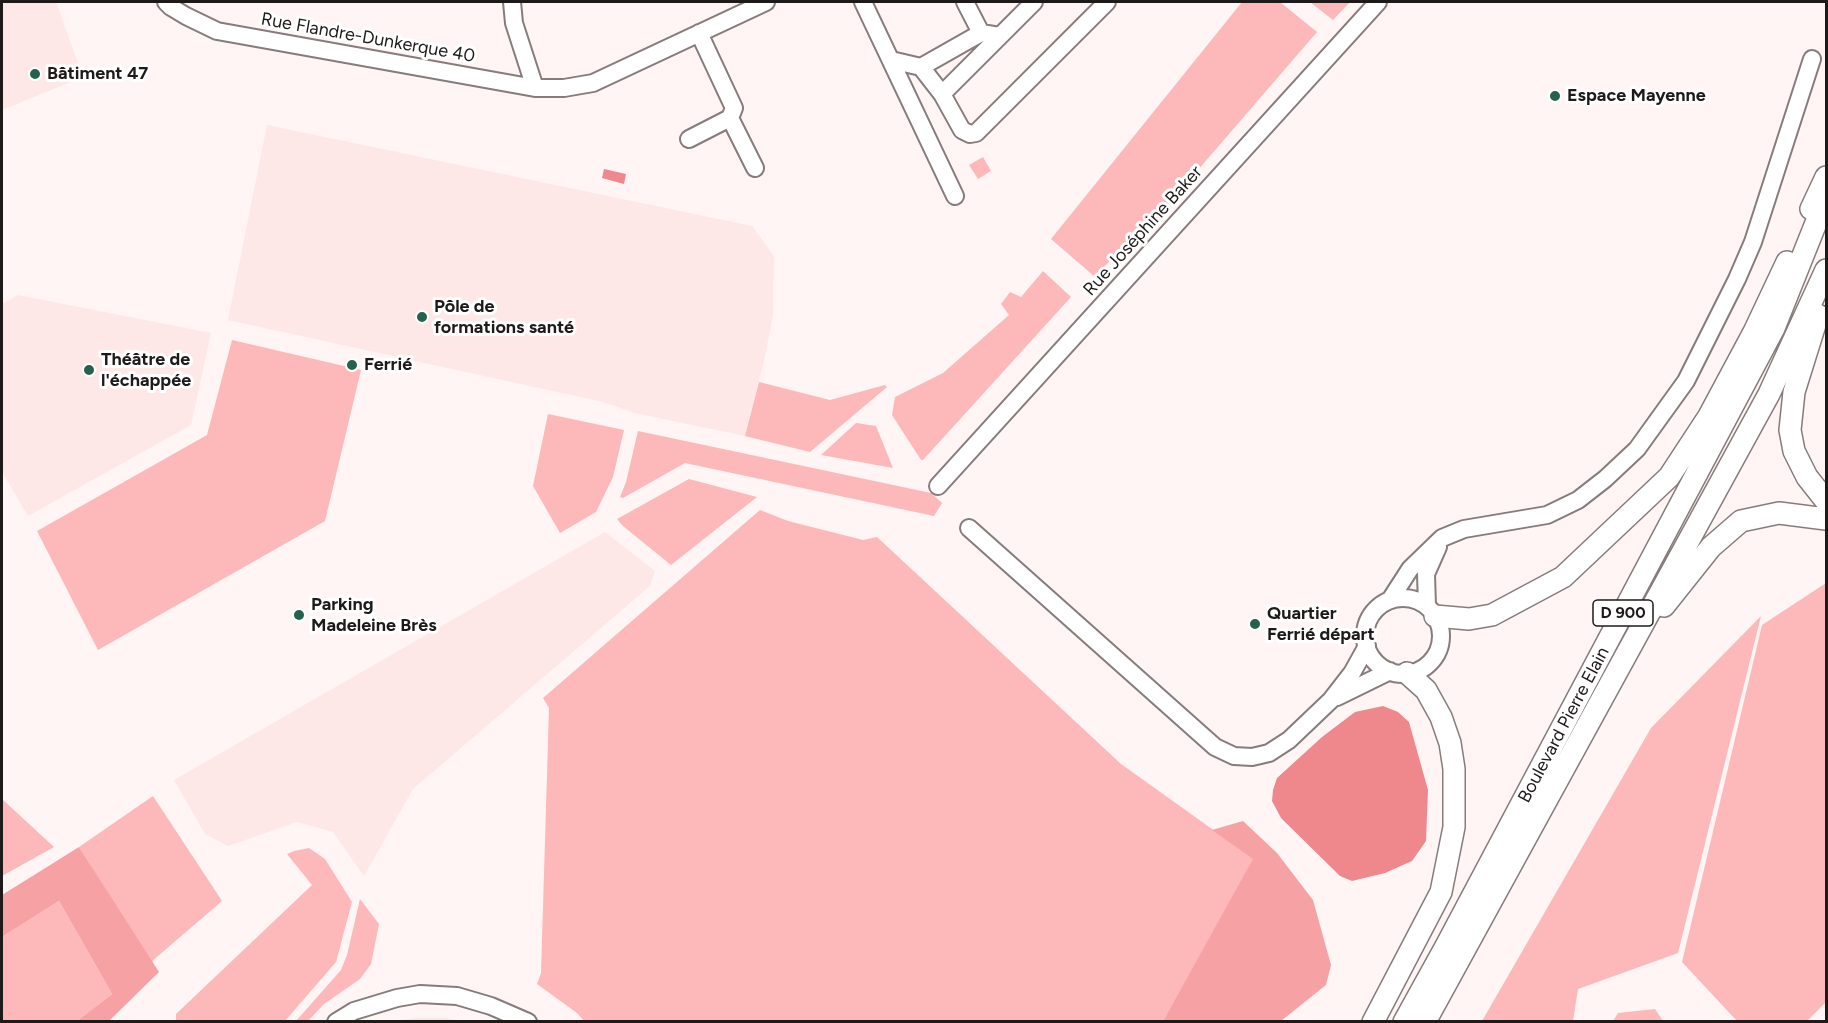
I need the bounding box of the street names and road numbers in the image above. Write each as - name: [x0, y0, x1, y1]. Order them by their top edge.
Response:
- street label: Rue Flandre-Dunkerque 40: [259, 9, 477, 67]
- street label: Rue Joséphine Baker: [1079, 162, 1207, 300]
- road number: D 900: [1593, 600, 1653, 626]
- street label: Boulevard Pierre Elain: [1514, 643, 1614, 807]

